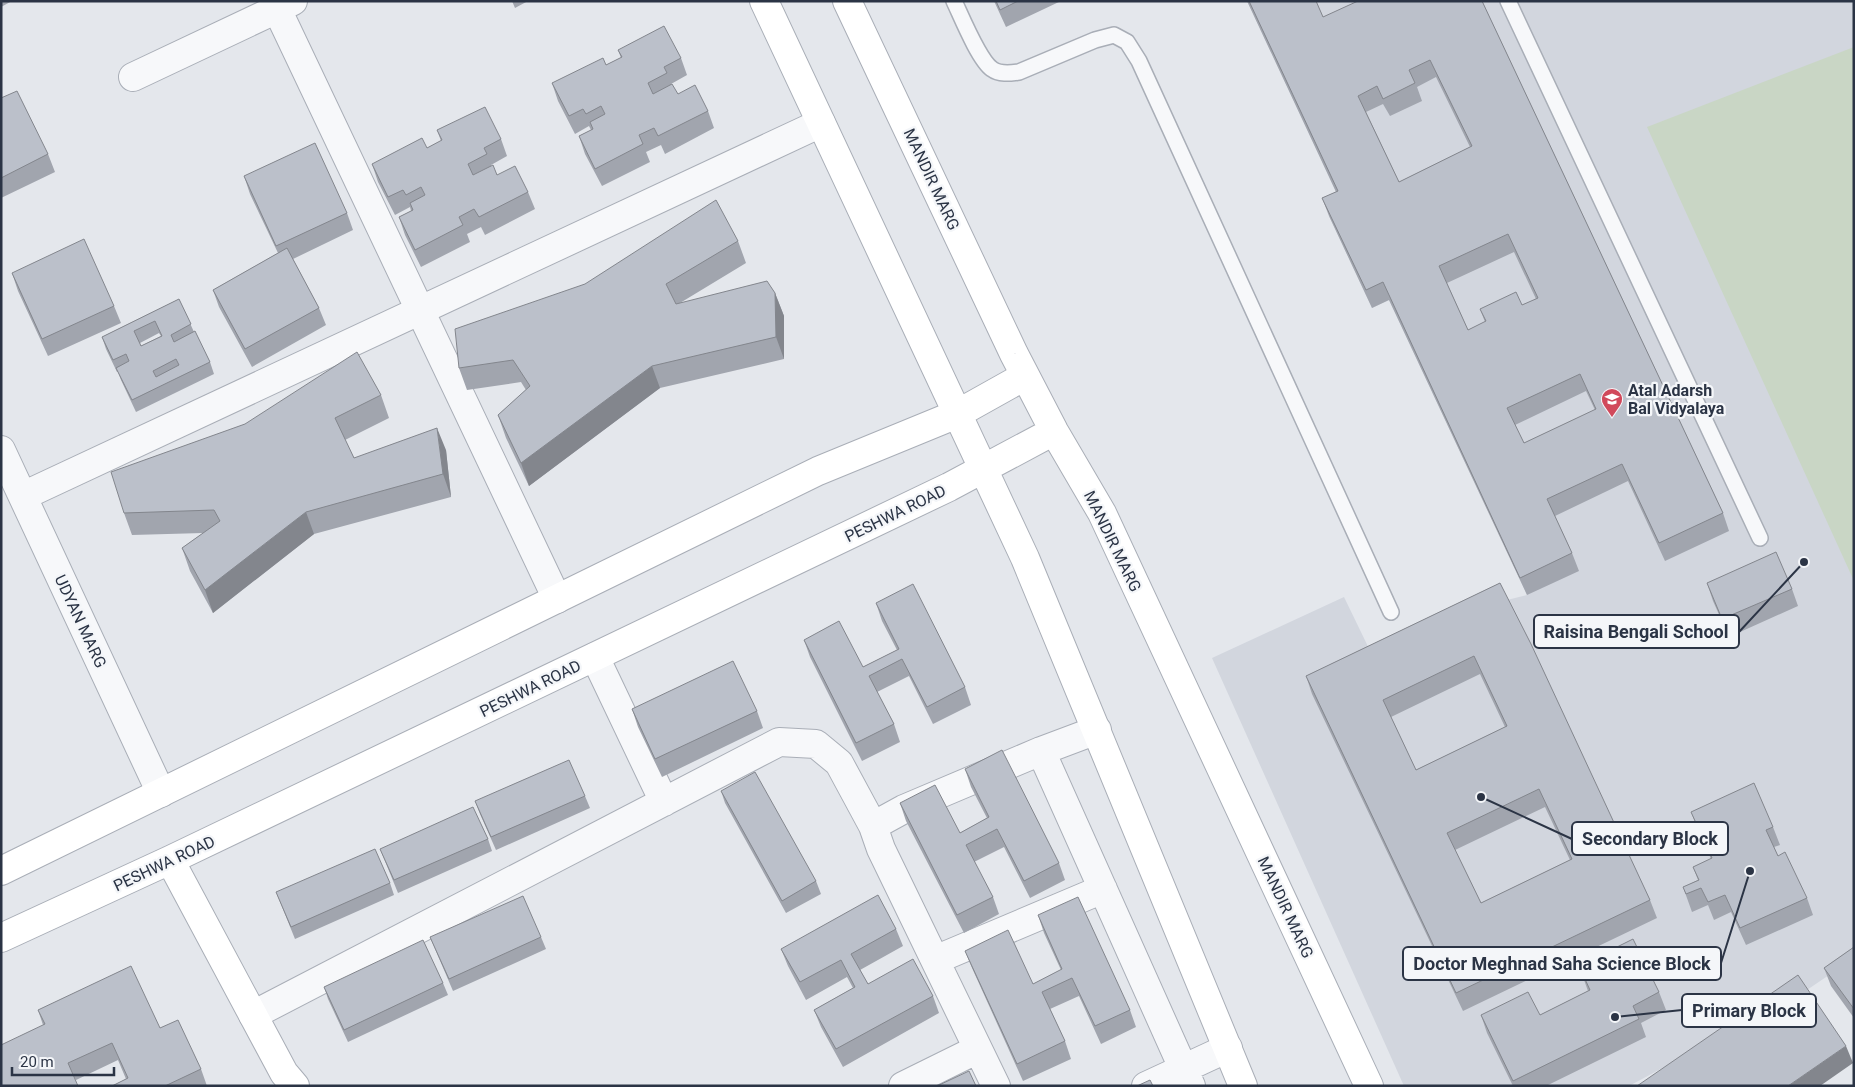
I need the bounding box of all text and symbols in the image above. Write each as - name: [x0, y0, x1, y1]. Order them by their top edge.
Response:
- street label: MANDIR MARG: [900, 125, 963, 233]
- place label: Atal Adarsh Bal Vidyalaya: [1628, 381, 1725, 418]
- school or university icon: Atal Adarsh Bal Vidyalaya: [1600, 387, 1624, 418]
- street label: PESHWA ROAD: [842, 481, 949, 546]
- street label: MANDIR MARG: [1080, 488, 1145, 595]
- street label: UDYAN MARG: [51, 572, 110, 671]
- callout: Raisina Bengali School: [1534, 615, 1739, 648]
- text: Raisina Bengali School: [1544, 621, 1728, 642]
- street label: PESHWA ROAD: [477, 656, 584, 721]
- callout: Secondary Block: [1572, 822, 1728, 855]
- text: Secondary Block: [1582, 828, 1718, 849]
- street label: PESHWA ROAD: [110, 832, 218, 895]
- street label: MANDIR MARG: [1254, 853, 1317, 961]
- callout: Doctor Meghnad Saha Science Block: [1403, 947, 1721, 980]
- text: Doctor Meghnad Saha Science Block: [1413, 953, 1711, 974]
- callout: Primary Block: [1682, 994, 1816, 1027]
- text: Primary Block: [1692, 1000, 1806, 1021]
- scale bar: [12, 1044, 115, 1076]
- text: 20 m: [20, 1053, 54, 1071]

